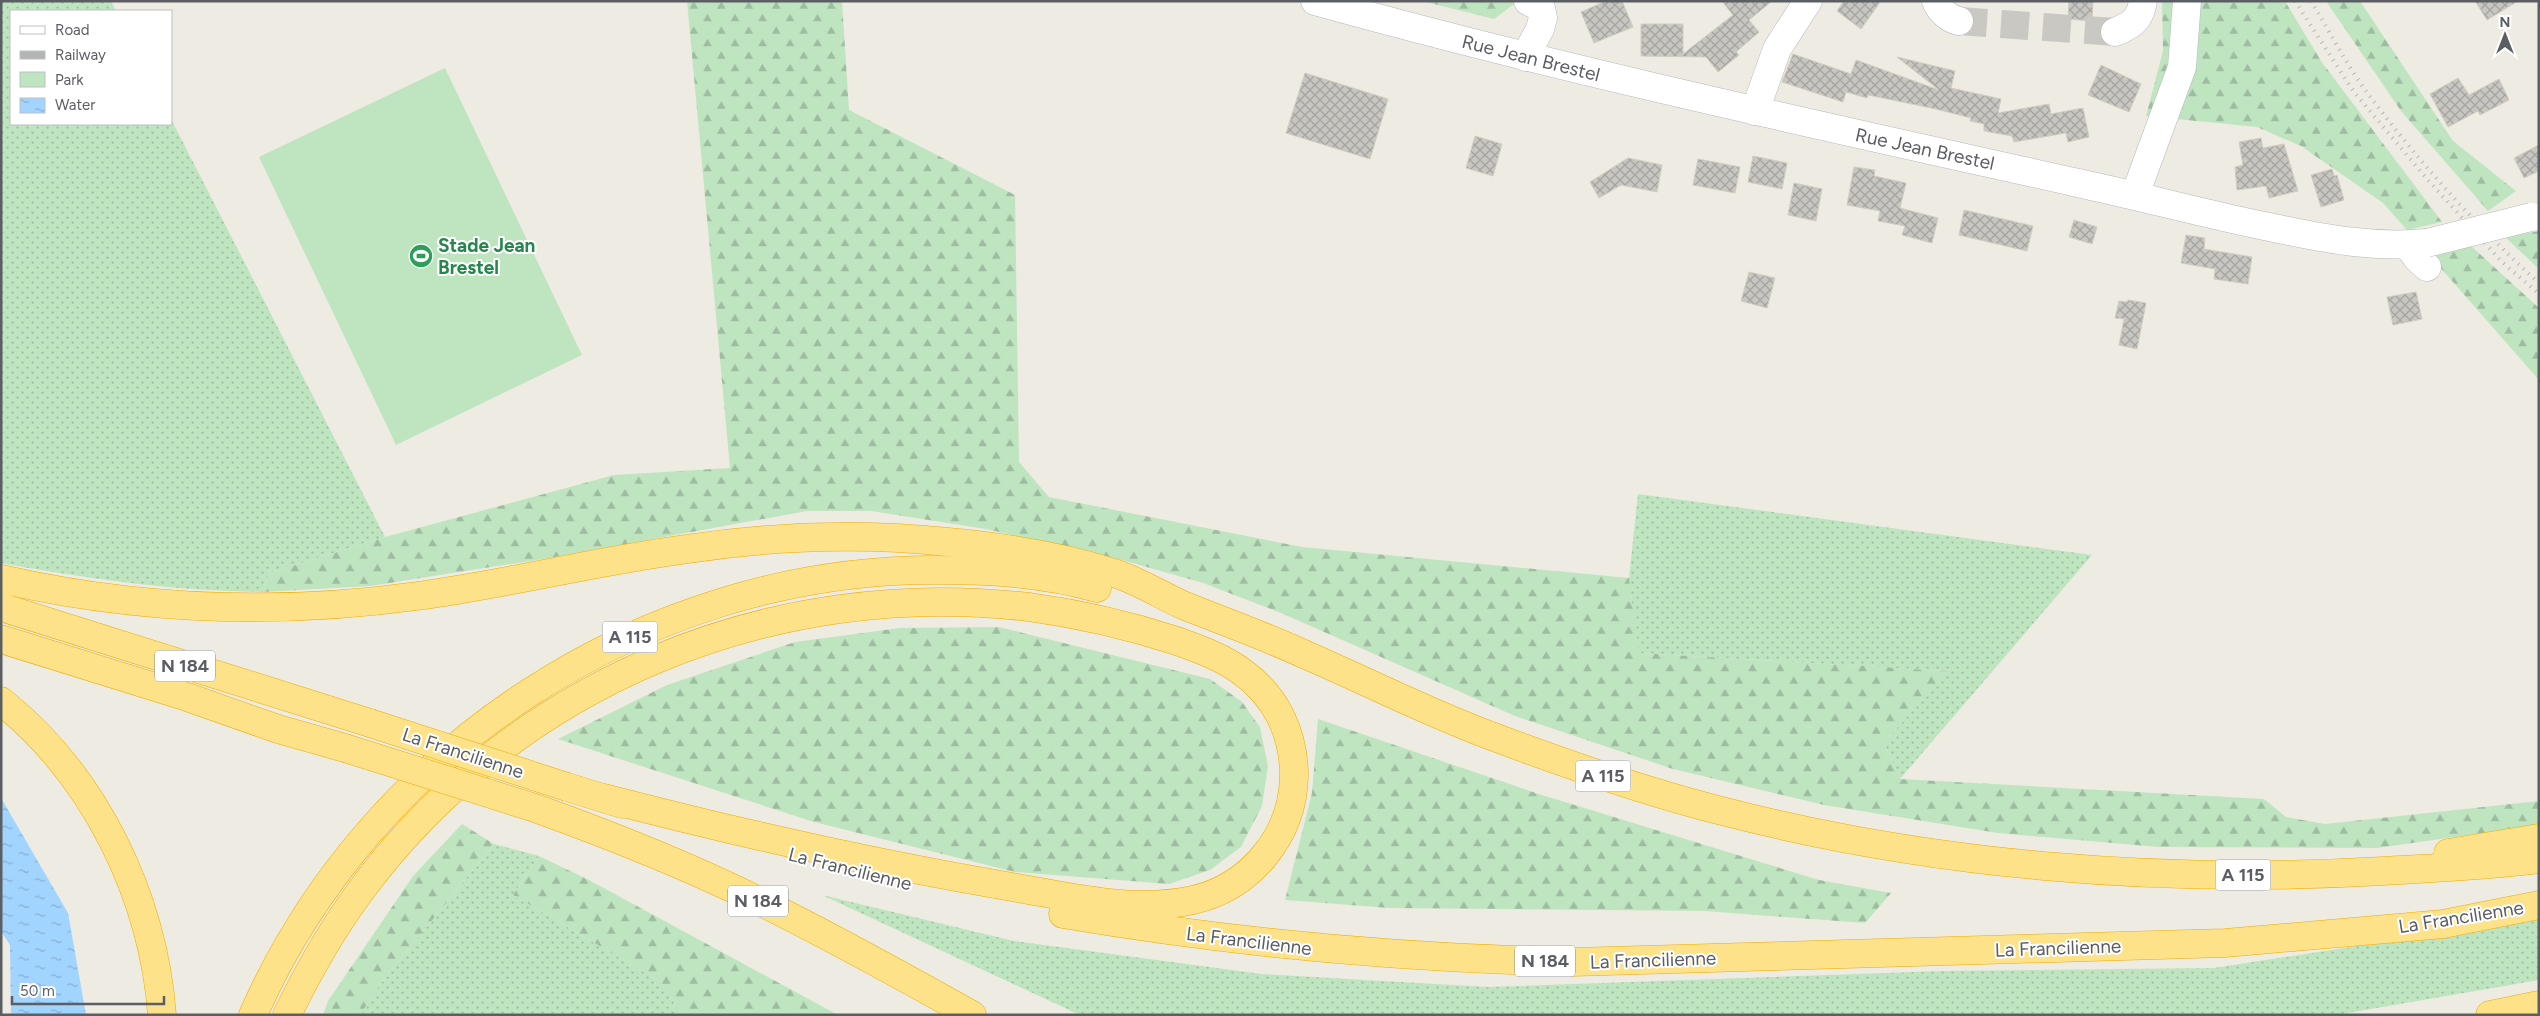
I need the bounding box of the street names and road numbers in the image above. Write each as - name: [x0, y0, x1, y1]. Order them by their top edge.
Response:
- street label: Rue Jean Brestel: [1459, 30, 1603, 86]
- street label: Rue Jean Brestel: [1853, 123, 1997, 175]
- road number: A 115: [602, 622, 658, 652]
- road number: N 184: [155, 650, 215, 681]
- street label: La Francilienne: [399, 723, 527, 783]
- road number: A 115: [1576, 760, 1630, 791]
- street label: La Francilienne: [786, 843, 914, 895]
- road number: A 115: [2216, 860, 2270, 890]
- road number: N 184: [728, 886, 788, 916]
- street label: La Francilienne: [2397, 896, 2525, 938]
- street label: La Francilienne: [1185, 922, 1313, 960]
- street label: La Francilienne: [1994, 934, 2122, 962]
- road number: N 184: [1515, 946, 1575, 976]
- street label: La Francilienne: [1589, 946, 1717, 974]

